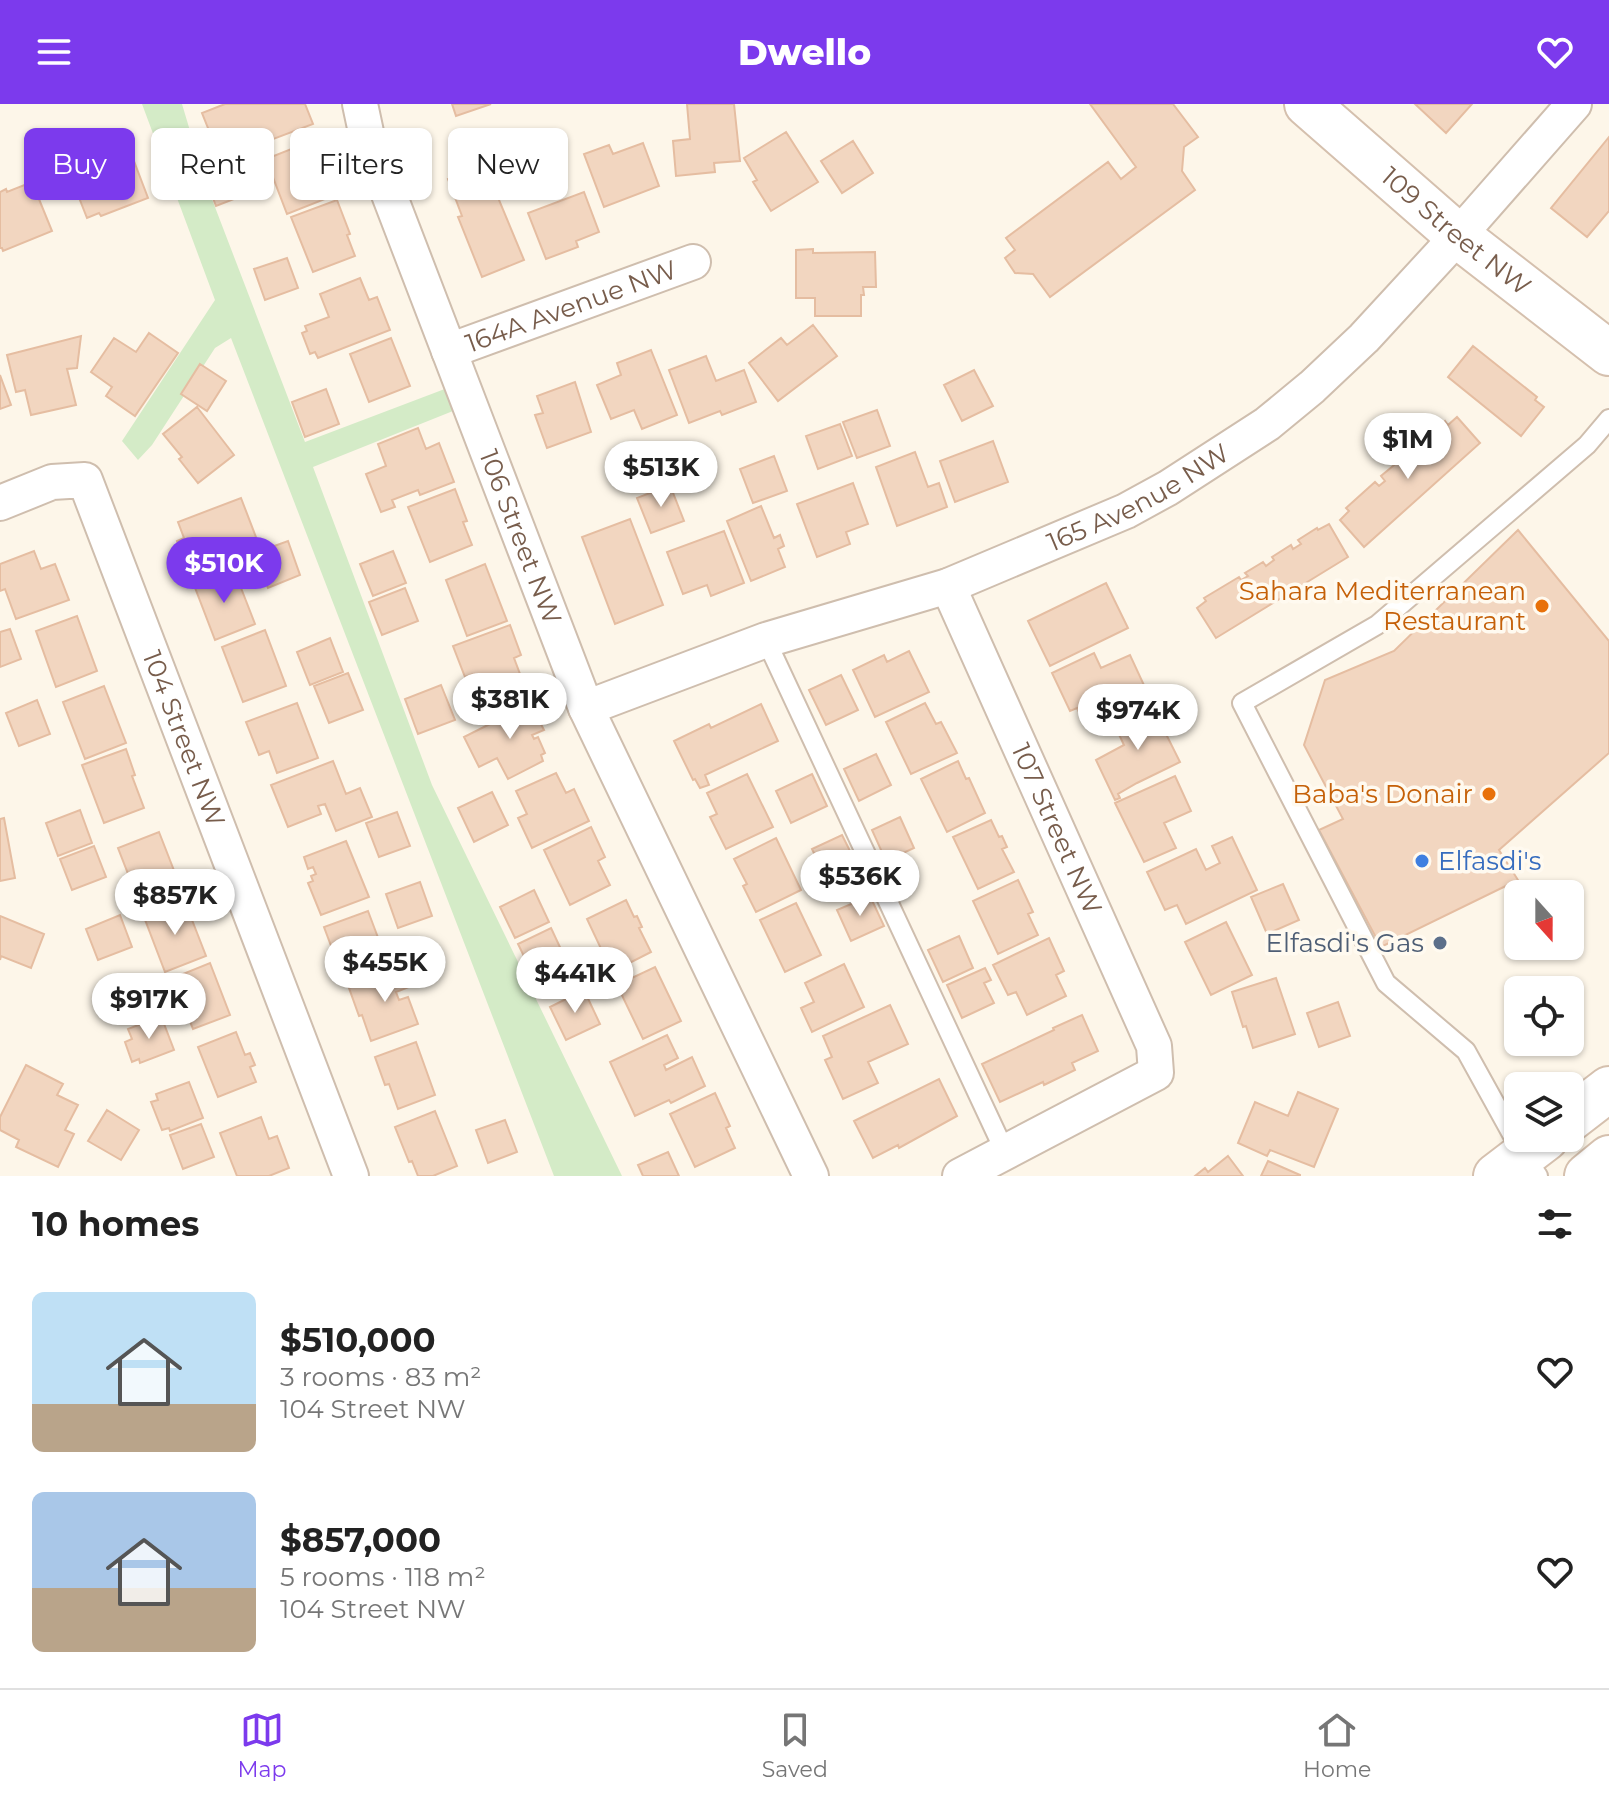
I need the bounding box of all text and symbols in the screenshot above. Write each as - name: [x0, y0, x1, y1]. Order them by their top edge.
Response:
- icon: menu: [32, 30, 76, 74]
- text: Dwello: [738, 30, 871, 74]
- icon: heart: [1533, 30, 1577, 74]
- chip: Buy: [24, 128, 135, 200]
- chip: Rent: [151, 128, 274, 200]
- chip: Filters: [290, 128, 432, 200]
- chip: New: [448, 128, 568, 200]
- street label: 109 Street NW: [1375, 160, 1537, 302]
- street label: 164A Avenue NW: [461, 253, 681, 360]
- pin: $1M: [1369, 413, 1447, 481]
- text: $1M: [1382, 423, 1434, 455]
- street label: 165 Avenue NW: [1042, 437, 1235, 558]
- pin: $513K: [605, 441, 717, 509]
- street label: 106 Street NW: [472, 445, 568, 629]
- text: $513K: [623, 451, 699, 483]
- pin: $510K: [168, 537, 280, 605]
- text: $510K: [184, 547, 264, 579]
- place label: Sahara Mediterranean Restaurant: [1239, 575, 1526, 637]
- marker: Sahara Mediterranean Restaurant: [1533, 597, 1551, 615]
- street label: 104 Street NW: [136, 646, 232, 831]
- pin: $381K: [454, 673, 566, 741]
- text: $381K: [471, 683, 549, 715]
- pin: $974K: [1082, 684, 1194, 752]
- text: $974K: [1096, 694, 1180, 726]
- street label: 107 Street NW: [1005, 738, 1109, 919]
- place label: Baba's Donair: [1292, 778, 1473, 810]
- marker: Baba's Donair: [1480, 785, 1498, 803]
- place label: Elfasdi's: [1438, 845, 1542, 877]
- pin: $536K: [804, 850, 916, 918]
- marker: Elfasdi's: [1413, 852, 1431, 870]
- text: $536K: [818, 860, 902, 892]
- pin: $857K: [119, 869, 231, 937]
- text: $857K: [133, 879, 217, 911]
- north arrow: [1504, 880, 1584, 960]
- map controls: [1504, 880, 1584, 1152]
- place label: Elfasdi's Gas: [1266, 927, 1424, 959]
- marker: Elfasdi's Gas: [1431, 934, 1449, 952]
- pin: $455K: [329, 936, 441, 1004]
- text: $455K: [343, 946, 427, 978]
- pin: $441K: [519, 947, 631, 1015]
- text: $441K: [534, 957, 616, 989]
- pin: $917K: [93, 973, 205, 1041]
- button: locate: [1504, 976, 1584, 1056]
- text: $917K: [110, 983, 188, 1015]
- button: layers: [1504, 1072, 1584, 1152]
- icon: filters: [1533, 1202, 1577, 1246]
- text: 10 homes: [32, 1203, 199, 1245]
- text: $510,000: [280, 1319, 436, 1361]
- icon: home: [96, 1324, 192, 1420]
- icon: heart: [1533, 1350, 1577, 1394]
- text: 3 rooms · 83 m²: [280, 1361, 481, 1393]
- text: 104 Street NW: [280, 1393, 466, 1425]
- text: $857,000: [280, 1519, 441, 1561]
- icon: home: [96, 1524, 192, 1620]
- icon: heart: [1533, 1550, 1577, 1594]
- text: 5 rooms · 118 m²: [280, 1561, 486, 1593]
- text: 104 Street NW: [280, 1593, 466, 1625]
- tab: Map: [238, 1708, 287, 1783]
- tab: Saved: [762, 1708, 828, 1783]
- tab: Home: [1303, 1708, 1371, 1783]

